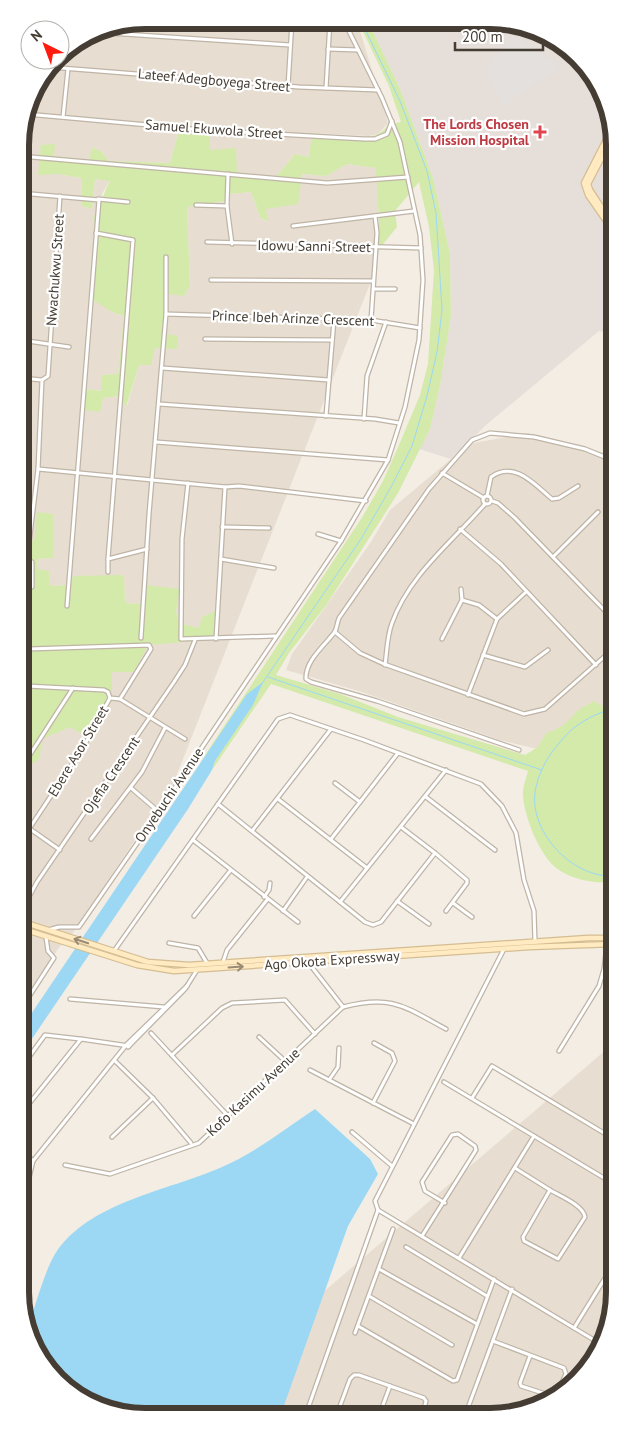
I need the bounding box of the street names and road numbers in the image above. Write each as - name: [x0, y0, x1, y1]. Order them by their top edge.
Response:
- street label: Lateef Adegboyega Street: [137, 64, 291, 96]
- street label: Samuel Ekuwola Street: [144, 115, 284, 143]
- street label: Nwachukwu Street: [42, 213, 68, 327]
- street label: Idowu Sanni Street: [257, 236, 371, 256]
- street label: Prince Ibeh Arinze Crescent: [212, 306, 375, 330]
- street label: Ebere Asor Street: [44, 702, 112, 800]
- street label: Ojefia Crescent: [78, 733, 144, 817]
- street label: Onyebuchi Avenue: [131, 744, 207, 846]
- street label: Ago Okota Expressway: [264, 946, 401, 974]
- street label: Kofo Kasimu Avenue: [202, 1044, 304, 1140]

